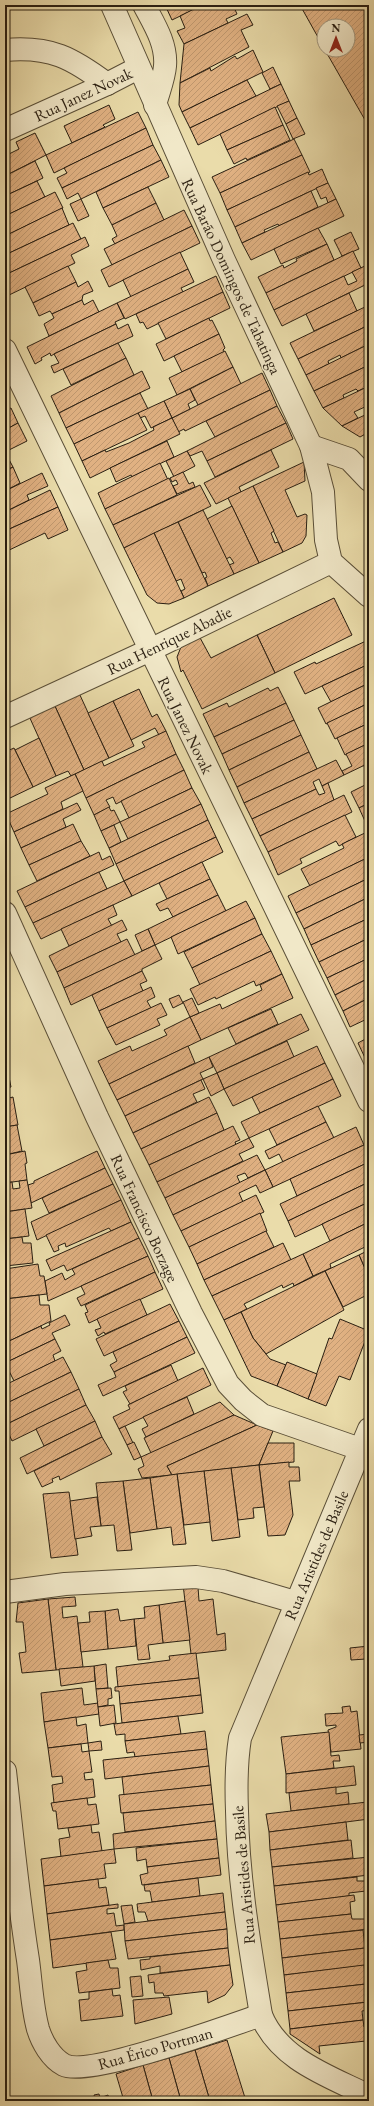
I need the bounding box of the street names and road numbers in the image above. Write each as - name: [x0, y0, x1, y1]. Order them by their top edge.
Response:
- street label: Rua Janez Novak: [31, 62, 136, 126]
- street label: Rua Barão Domingos de Tabatinga: [177, 175, 287, 378]
- street label: Rua Henrique Abadie: [103, 601, 235, 680]
- street label: Rua Janez Novak: [153, 673, 218, 778]
- street label: Rua Francisco Borzage: [106, 1151, 183, 1286]
- street label: Rua Aristides de Basile: [280, 1487, 353, 1623]
- street label: Rua Aristides de Basile: [227, 1805, 260, 1945]
- street label: Rua Érico Portman: [95, 2022, 216, 2075]

